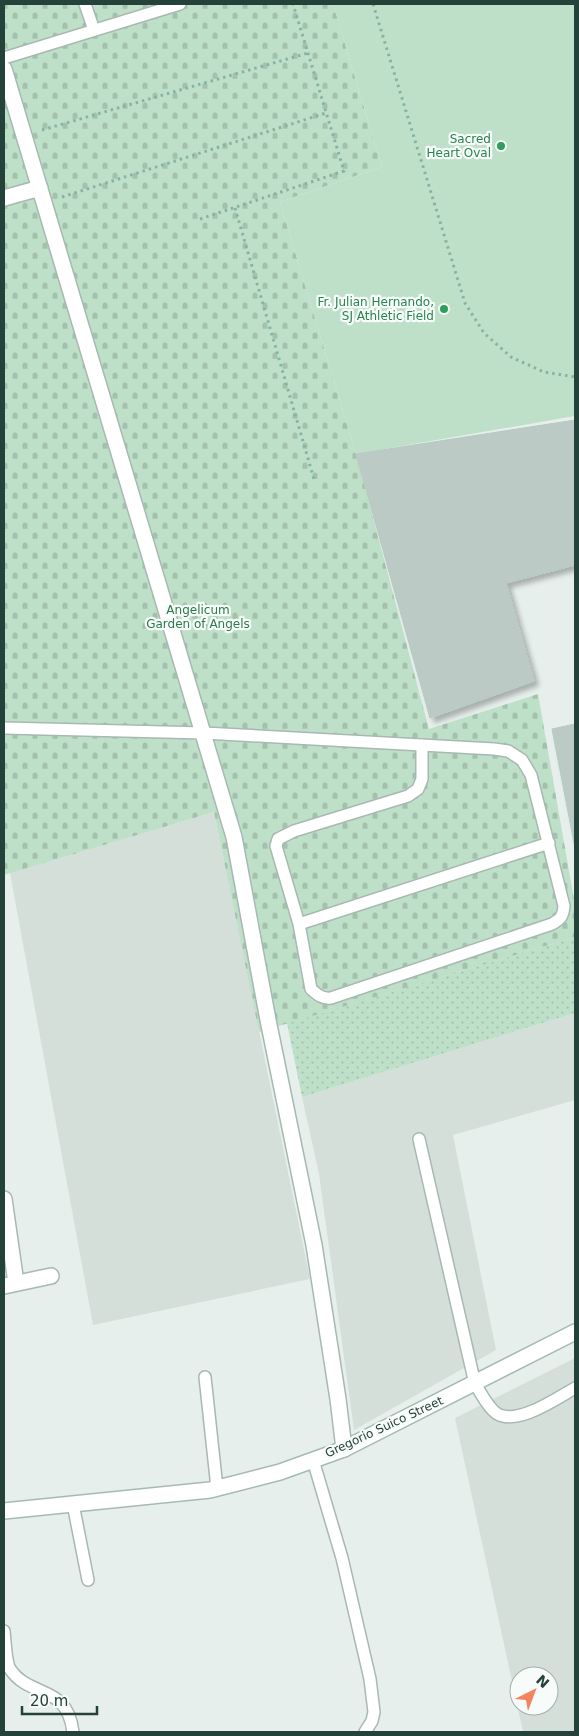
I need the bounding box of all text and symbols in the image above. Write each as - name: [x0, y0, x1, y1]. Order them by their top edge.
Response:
- place label: Sacred Heart Oval: [427, 132, 491, 160]
- marker: Sacred Heart Oval: [495, 140, 507, 152]
- place label: Fr. Julian Hernando, SJ Athletic Field: [317, 295, 434, 323]
- marker: Fr. Julian Hernando, SJ Athletic Field: [438, 303, 450, 315]
- park label: Angelicum Garden of Angels: [146, 603, 250, 631]
- street label: Gregorio Suico Street: [323, 1393, 445, 1461]
- north arrow: [509, 1666, 559, 1716]
- text: N: [533, 1671, 552, 1691]
- scale bar: [22, 1684, 98, 1716]
- text: 20 m: [30, 1692, 68, 1710]

